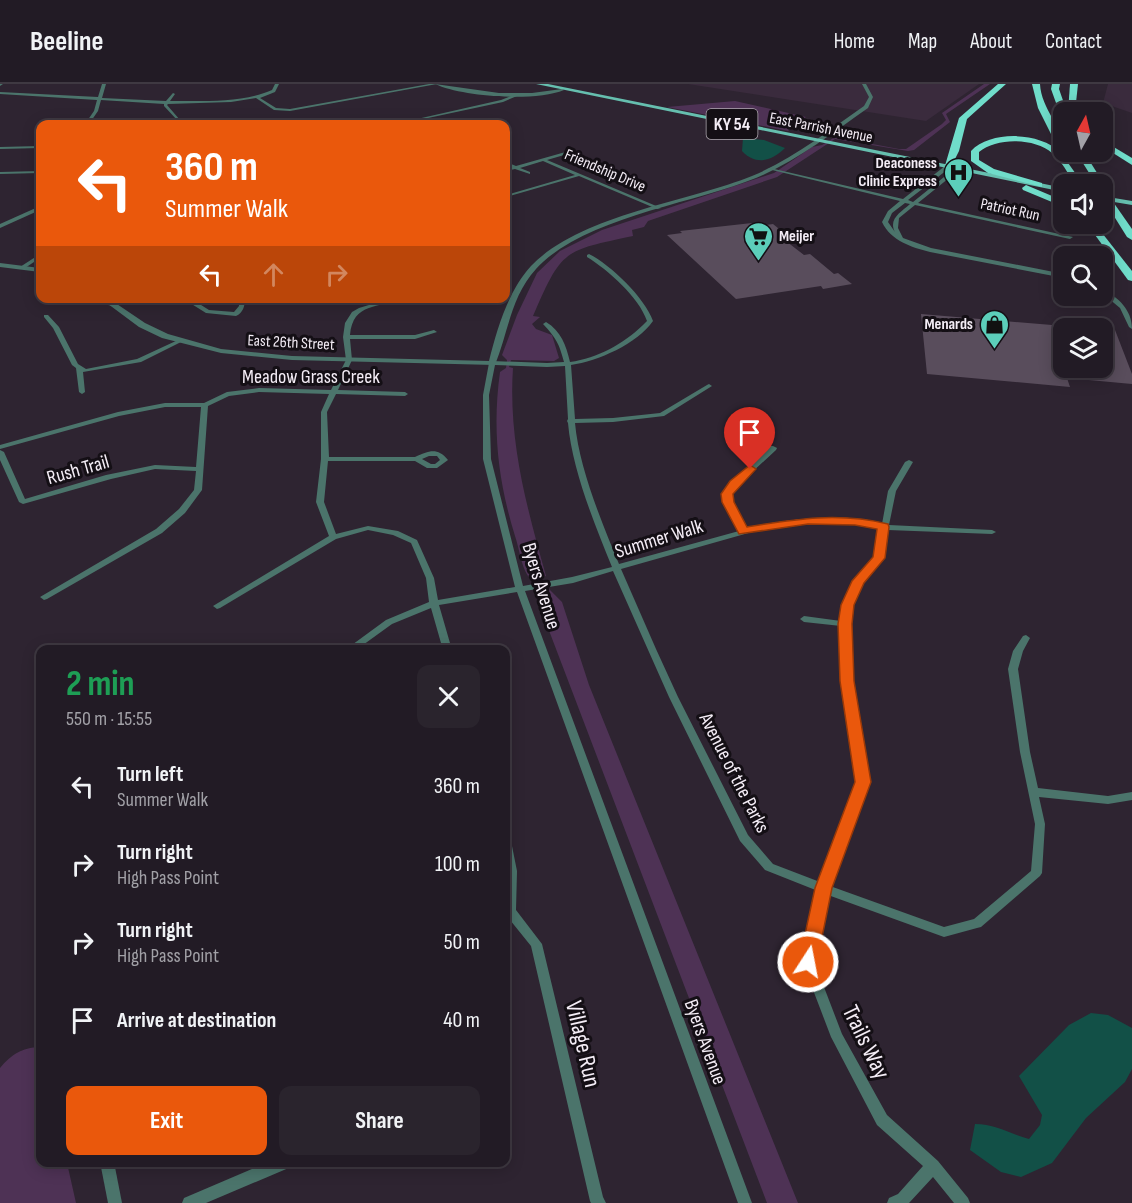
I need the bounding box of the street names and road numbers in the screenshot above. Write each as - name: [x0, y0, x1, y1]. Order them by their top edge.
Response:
- road number: KY 54: [706, 109, 758, 139]
- street label: East Parrish Avenue: [768, 109, 874, 147]
- street label: Friendship Drive: [562, 145, 648, 197]
- street label: Patriot Run: [979, 194, 1041, 226]
- street label: East 26th Street: [247, 331, 335, 355]
- street label: Meadow Grass Creek: [242, 365, 380, 389]
- street label: Rush Trail: [44, 450, 112, 490]
- street label: Summer Walk: [612, 514, 706, 564]
- street label: Byers Avenue: [517, 540, 565, 632]
- street label: Avenue of the Parks: [693, 708, 774, 837]
- street label: Byers Avenue: [678, 996, 732, 1088]
- street label: Village Run: [559, 998, 607, 1090]
- street label: Trails Way: [836, 1000, 896, 1084]

